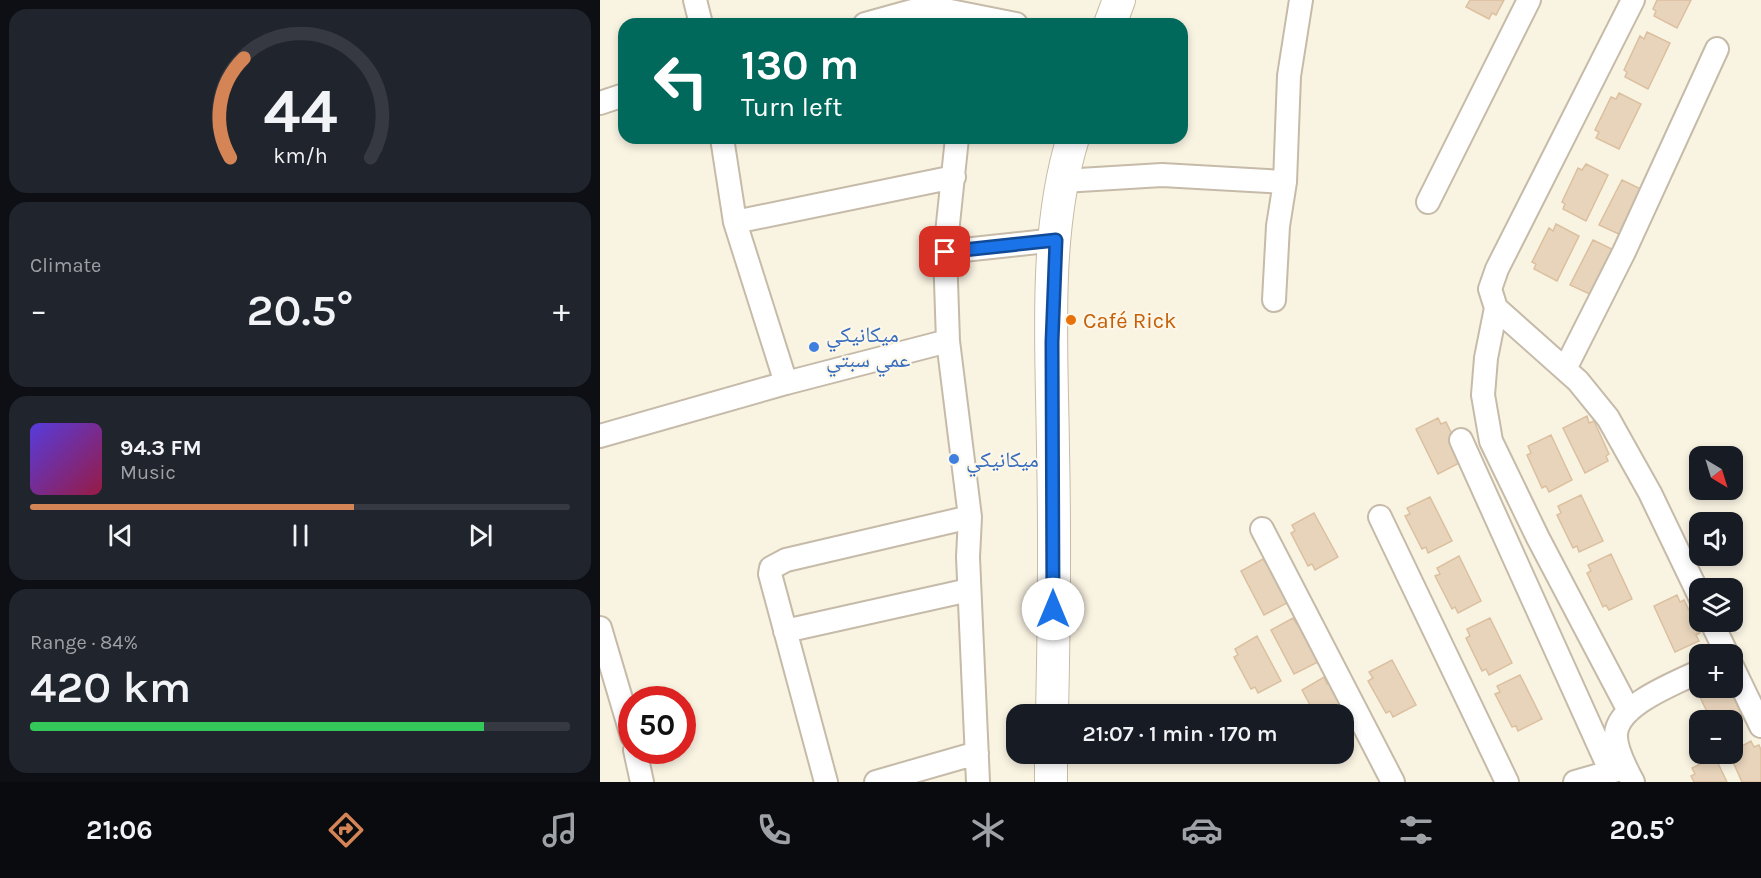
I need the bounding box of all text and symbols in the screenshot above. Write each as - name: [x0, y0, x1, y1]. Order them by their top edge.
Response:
- text: 130 m: [741, 40, 859, 90]
- icon: left: [642, 42, 720, 120]
- text: 44: [263, 75, 337, 148]
- text: Turn left: [741, 91, 842, 123]
- text: km/h: [273, 144, 327, 169]
- pin: [919, 226, 970, 277]
- icon: arrive: [928, 235, 961, 268]
- text: Climate: [30, 254, 101, 277]
- text: 20.5°: [247, 284, 353, 336]
- text: −: [30, 291, 47, 329]
- text: +: [553, 291, 570, 329]
- place label: Café Rick: [1083, 308, 1176, 334]
- marker: Café Rick: [1064, 313, 1078, 327]
- place label: ميكانيكي عمي سبتي: [826, 322, 910, 377]
- marker: ميكانيكي عمي سبتي: [807, 340, 821, 354]
- text: 94.3 FM: [120, 435, 202, 461]
- north arrow: [1689, 446, 1743, 500]
- map controls: [1689, 446, 1743, 764]
- place label: ميكانيكي: [966, 447, 1039, 477]
- marker: ميكانيكي: [947, 452, 961, 466]
- text: Music: [120, 461, 176, 484]
- button: sound: [1689, 512, 1743, 566]
- icon: previous: [104, 519, 137, 552]
- icon: pause: [284, 519, 317, 552]
- icon: next: [464, 519, 497, 552]
- position arrow: [1021, 577, 1085, 641]
- button: layers: [1689, 578, 1743, 632]
- text: Range · 84%: [30, 631, 138, 654]
- button: +: [1689, 644, 1743, 698]
- text: 420 km: [30, 661, 191, 713]
- speed limit sign: 50: [618, 686, 696, 764]
- button: −: [1689, 710, 1743, 764]
- text: 21:07 · 1 min · 170 m: [1083, 721, 1277, 747]
- icon: directions: [325, 809, 367, 851]
- icon: music: [539, 809, 581, 851]
- icon: phone: [753, 809, 795, 851]
- icon: climate: [967, 809, 1009, 851]
- icon: car: [1181, 809, 1223, 851]
- icon: filters: [1395, 809, 1437, 851]
- text: 21:06: [86, 814, 153, 846]
- text: 20.5°: [1609, 814, 1675, 846]

